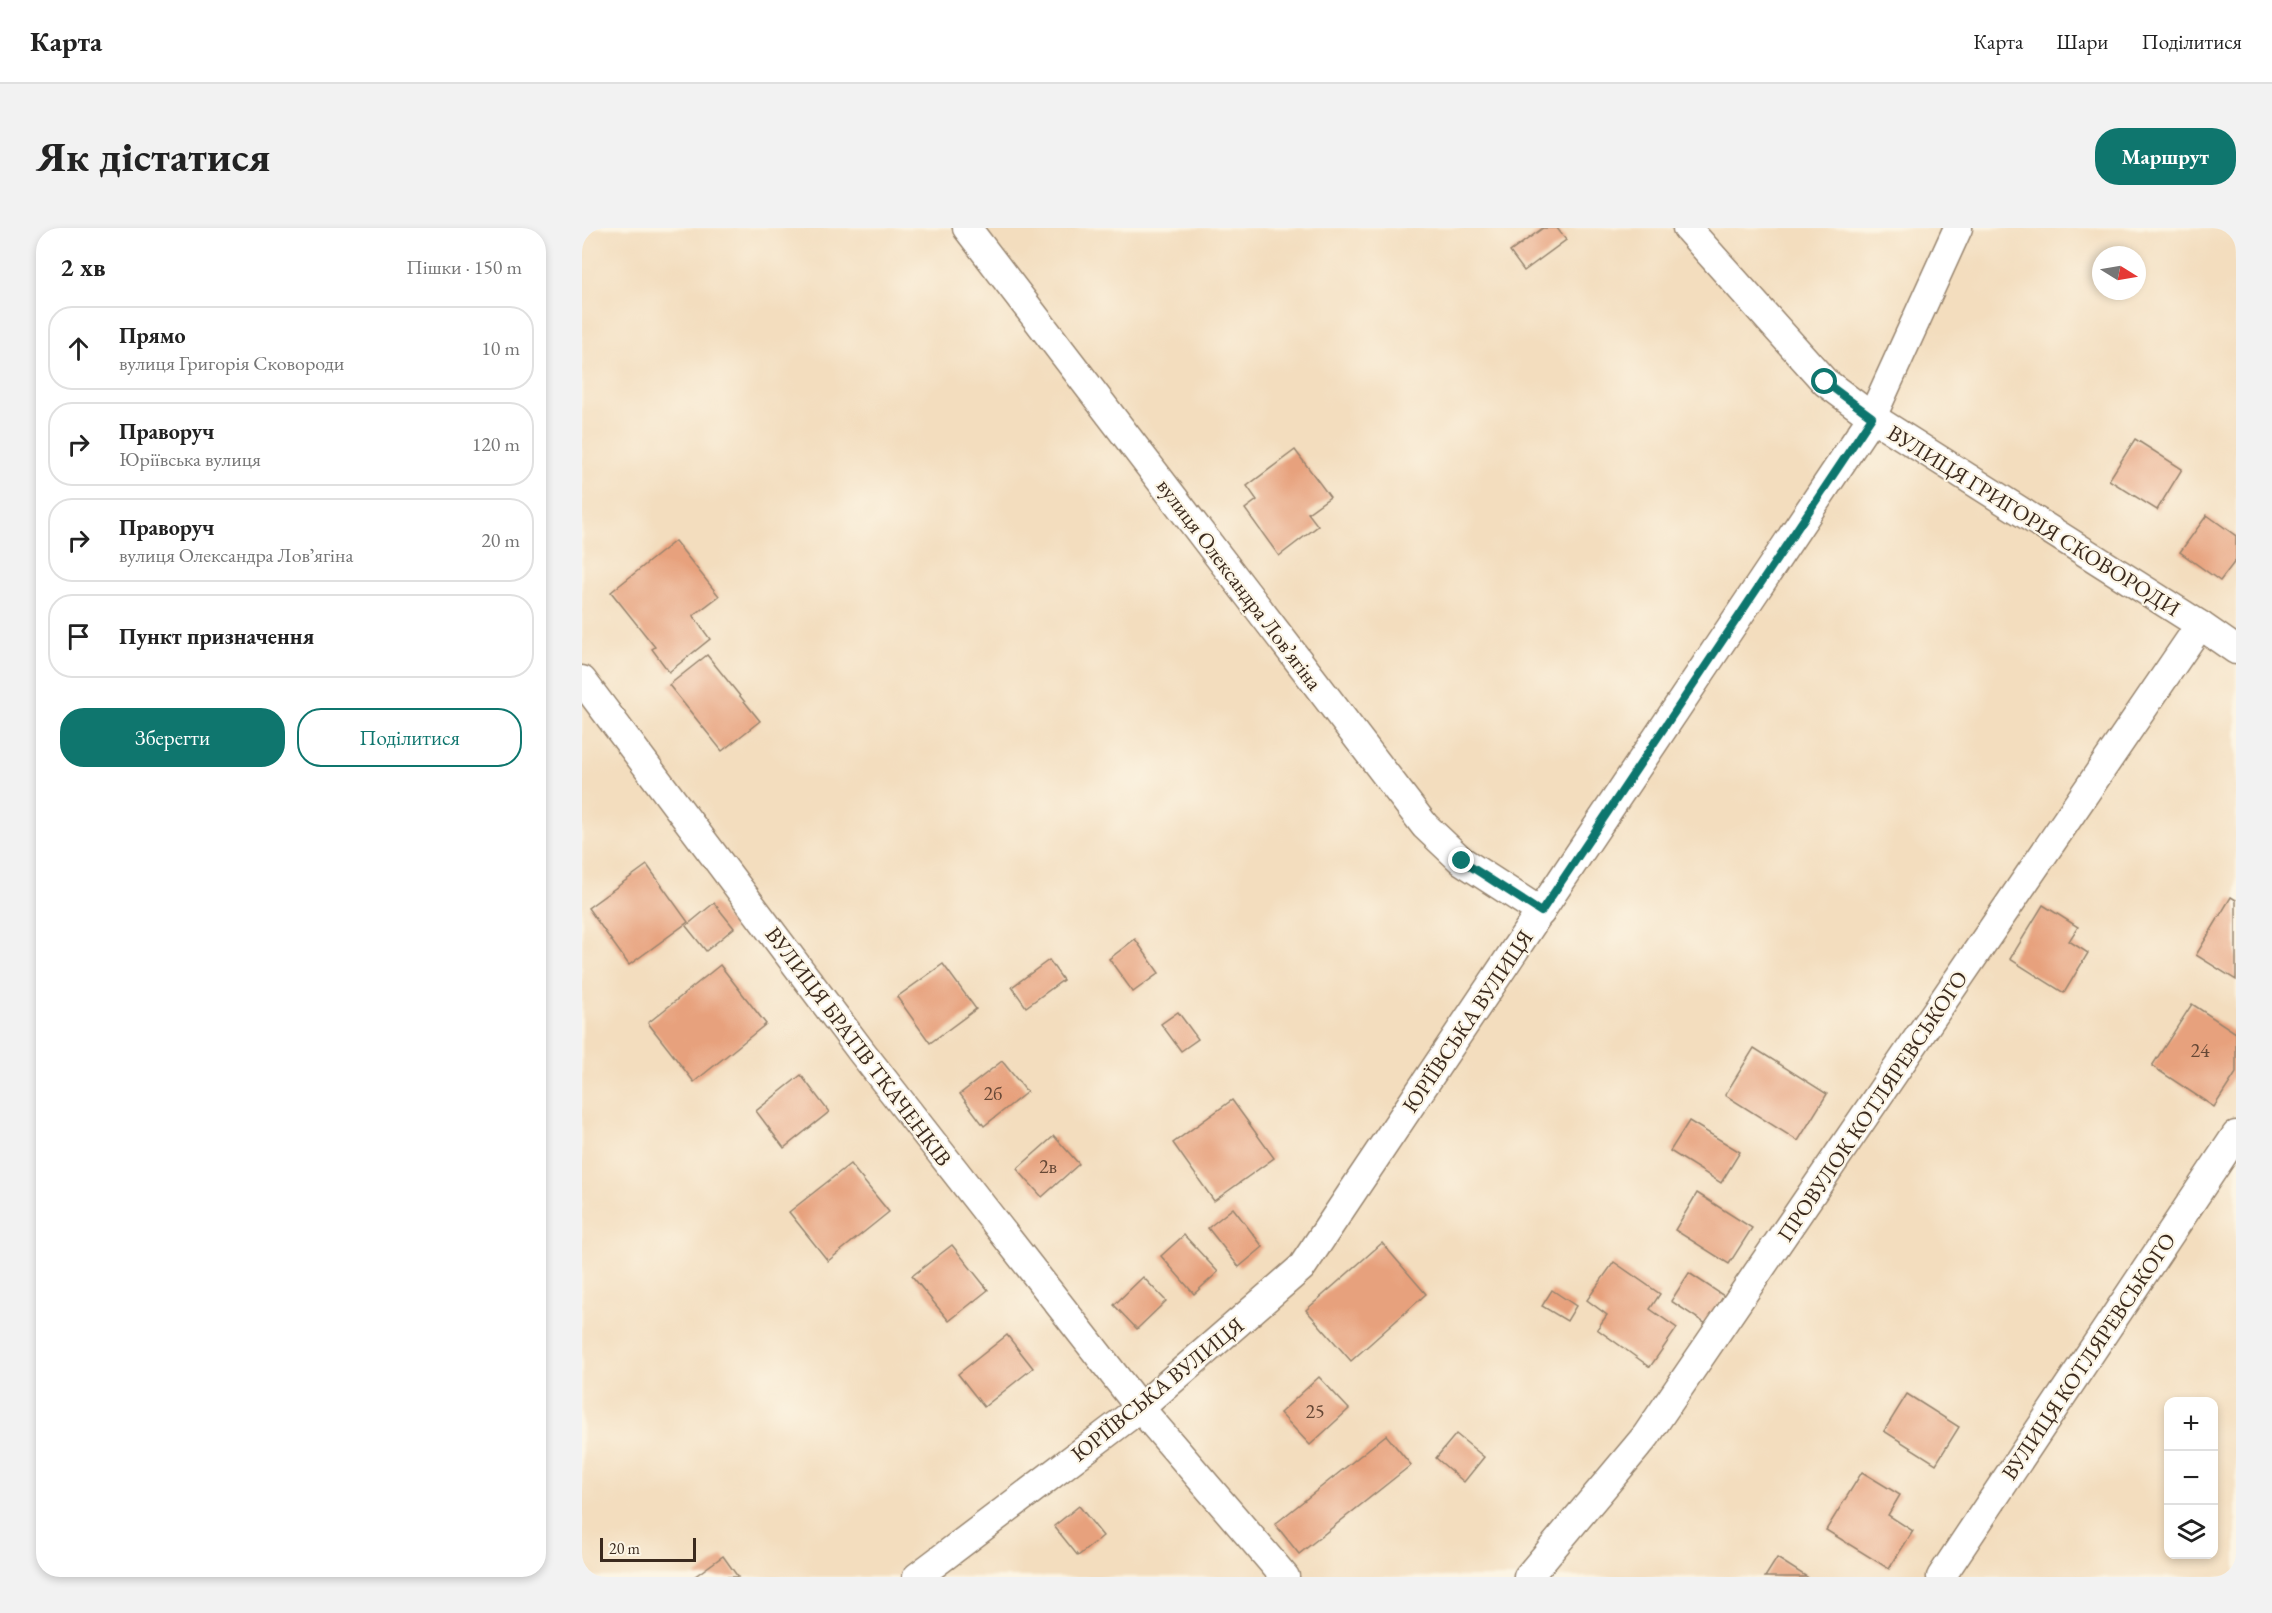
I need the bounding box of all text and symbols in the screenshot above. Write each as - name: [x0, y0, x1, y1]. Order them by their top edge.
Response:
- text: Карта: [30, 23, 102, 59]
- text: Карта: [1973, 28, 2023, 55]
- text: Шари: [2056, 28, 2108, 55]
- text: Поділитися: [2141, 28, 2242, 55]
- button: Маршрут: [2095, 128, 2236, 185]
- text: Як дістатися: [36, 129, 270, 184]
- north arrow: [2092, 246, 2146, 300]
- text: 2 хв: [60, 250, 106, 284]
- text: Пішки · 150 m: [406, 254, 522, 280]
- text: Прямо: [119, 321, 186, 350]
- icon: ahead: [62, 332, 95, 365]
- text: 10 m: [481, 335, 520, 361]
- text: вулиця Григорія Сковороди: [119, 350, 344, 376]
- route start: [1811, 368, 1837, 394]
- text: Праворуч: [119, 417, 215, 446]
- street label: ВУЛИЦЯ ГРИГОРІЯ СКОВОРОДИ: [1882, 418, 2186, 623]
- icon: right: [62, 428, 95, 461]
- text: 120 m: [472, 431, 520, 457]
- text: Юріївська вулиця: [119, 446, 261, 472]
- street label: вулиця Олександра Ловʼягіна: [1150, 473, 1329, 696]
- text: Праворуч: [119, 513, 215, 542]
- icon: right: [62, 524, 95, 557]
- text: 20 m: [481, 527, 520, 553]
- text: вулиця Олександра Ловʼягіна: [119, 542, 353, 568]
- icon: arrive: [62, 620, 95, 653]
- text: Пункт призначення: [119, 622, 314, 651]
- button: Зберегти: [60, 708, 285, 767]
- button: Поділитися: [297, 708, 522, 767]
- route end: [1448, 847, 1474, 873]
- street label: ВУЛИЦЯ БРАТІВ ТКАЧЕНКІВ: [759, 921, 958, 1172]
- street label: ЮРІЇВСЬКА ВУЛИЦЯ: [1395, 924, 1540, 1118]
- street label: ПРОВУЛОК КОТЛЯРЕВСЬКОГО: [1771, 965, 1974, 1248]
- house number: 24: [2190, 1037, 2210, 1063]
- house number: 2б: [983, 1080, 1003, 1106]
- house number: 2в: [1039, 1153, 1057, 1179]
- street label: ВУЛИЦЯ КОТЛЯРЕВСЬКОГО: [1995, 1227, 2182, 1486]
- street label: ЮРІЇВСЬКА ВУЛИЦЯ: [1065, 1310, 1250, 1468]
- map controls: [2164, 1397, 2218, 1559]
- button: +: [2164, 1397, 2218, 1451]
- house number: 25: [1305, 1398, 1325, 1424]
- button: −: [2164, 1451, 2218, 1505]
- button: layers: [2164, 1505, 2218, 1559]
- scale bar: [600, 1535, 696, 1562]
- text: 20 m: [609, 1538, 640, 1559]

